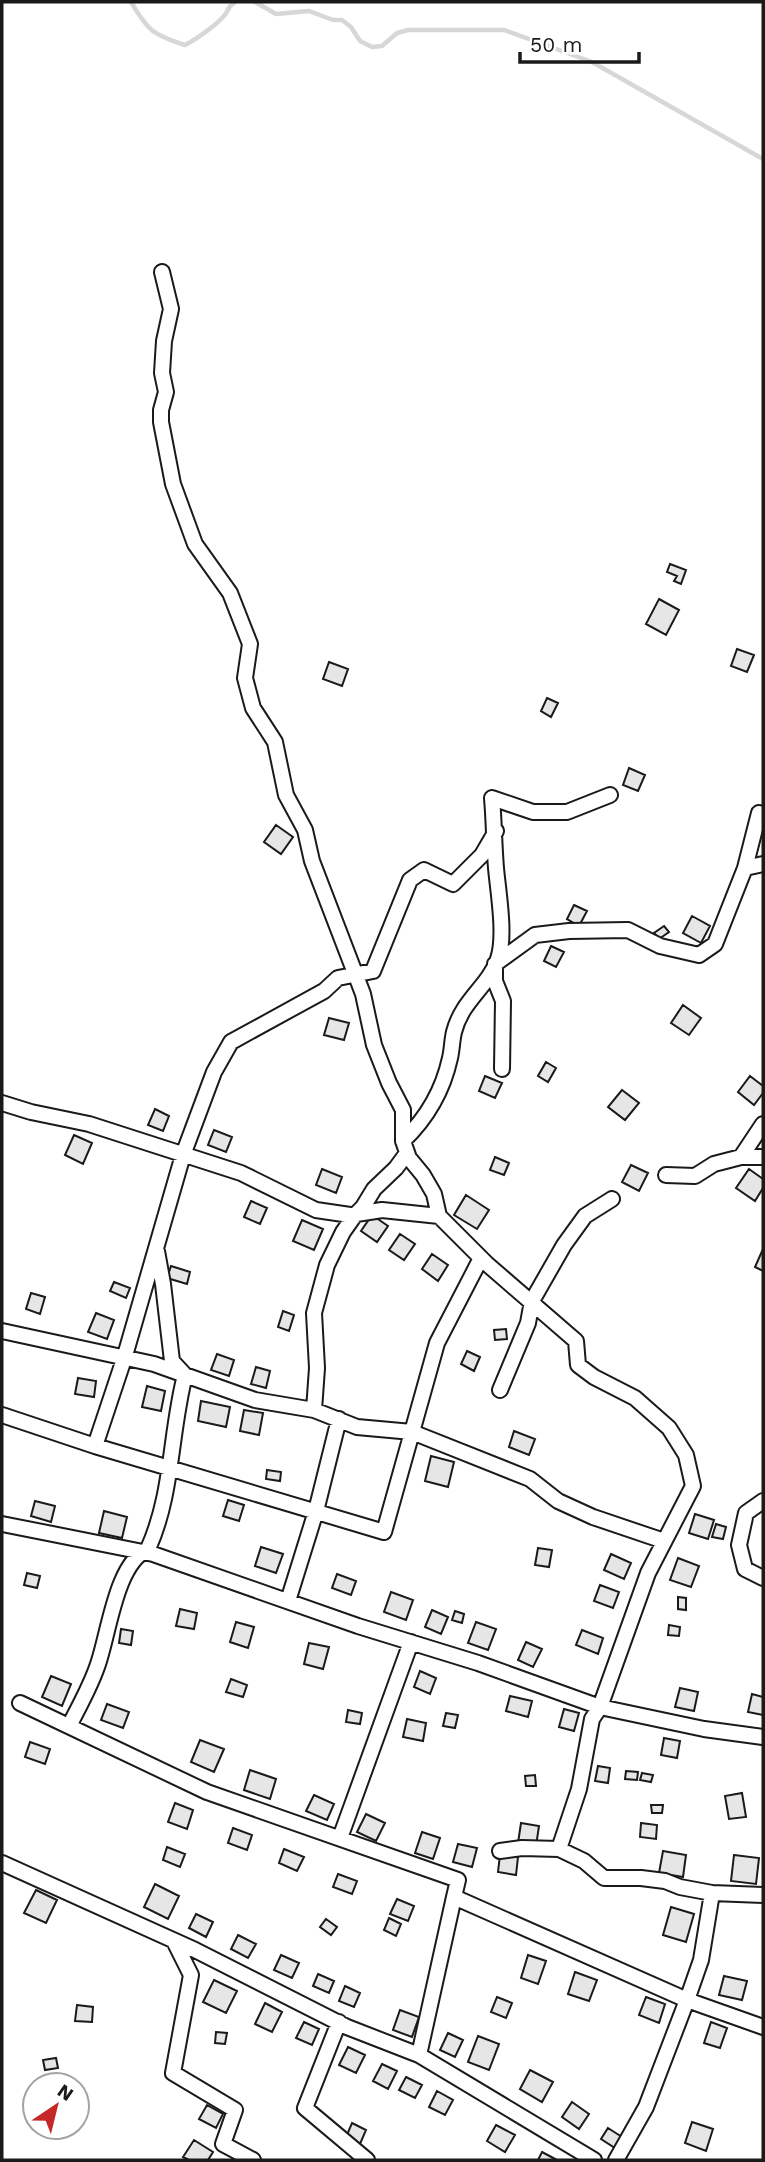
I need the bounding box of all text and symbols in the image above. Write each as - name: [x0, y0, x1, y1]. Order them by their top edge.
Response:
- scale bar: [520, 21, 639, 65]
- text: 50 m: [530, 32, 582, 57]
- north arrow: [21, 2071, 91, 2141]
- text: N: [53, 2079, 78, 2106]

